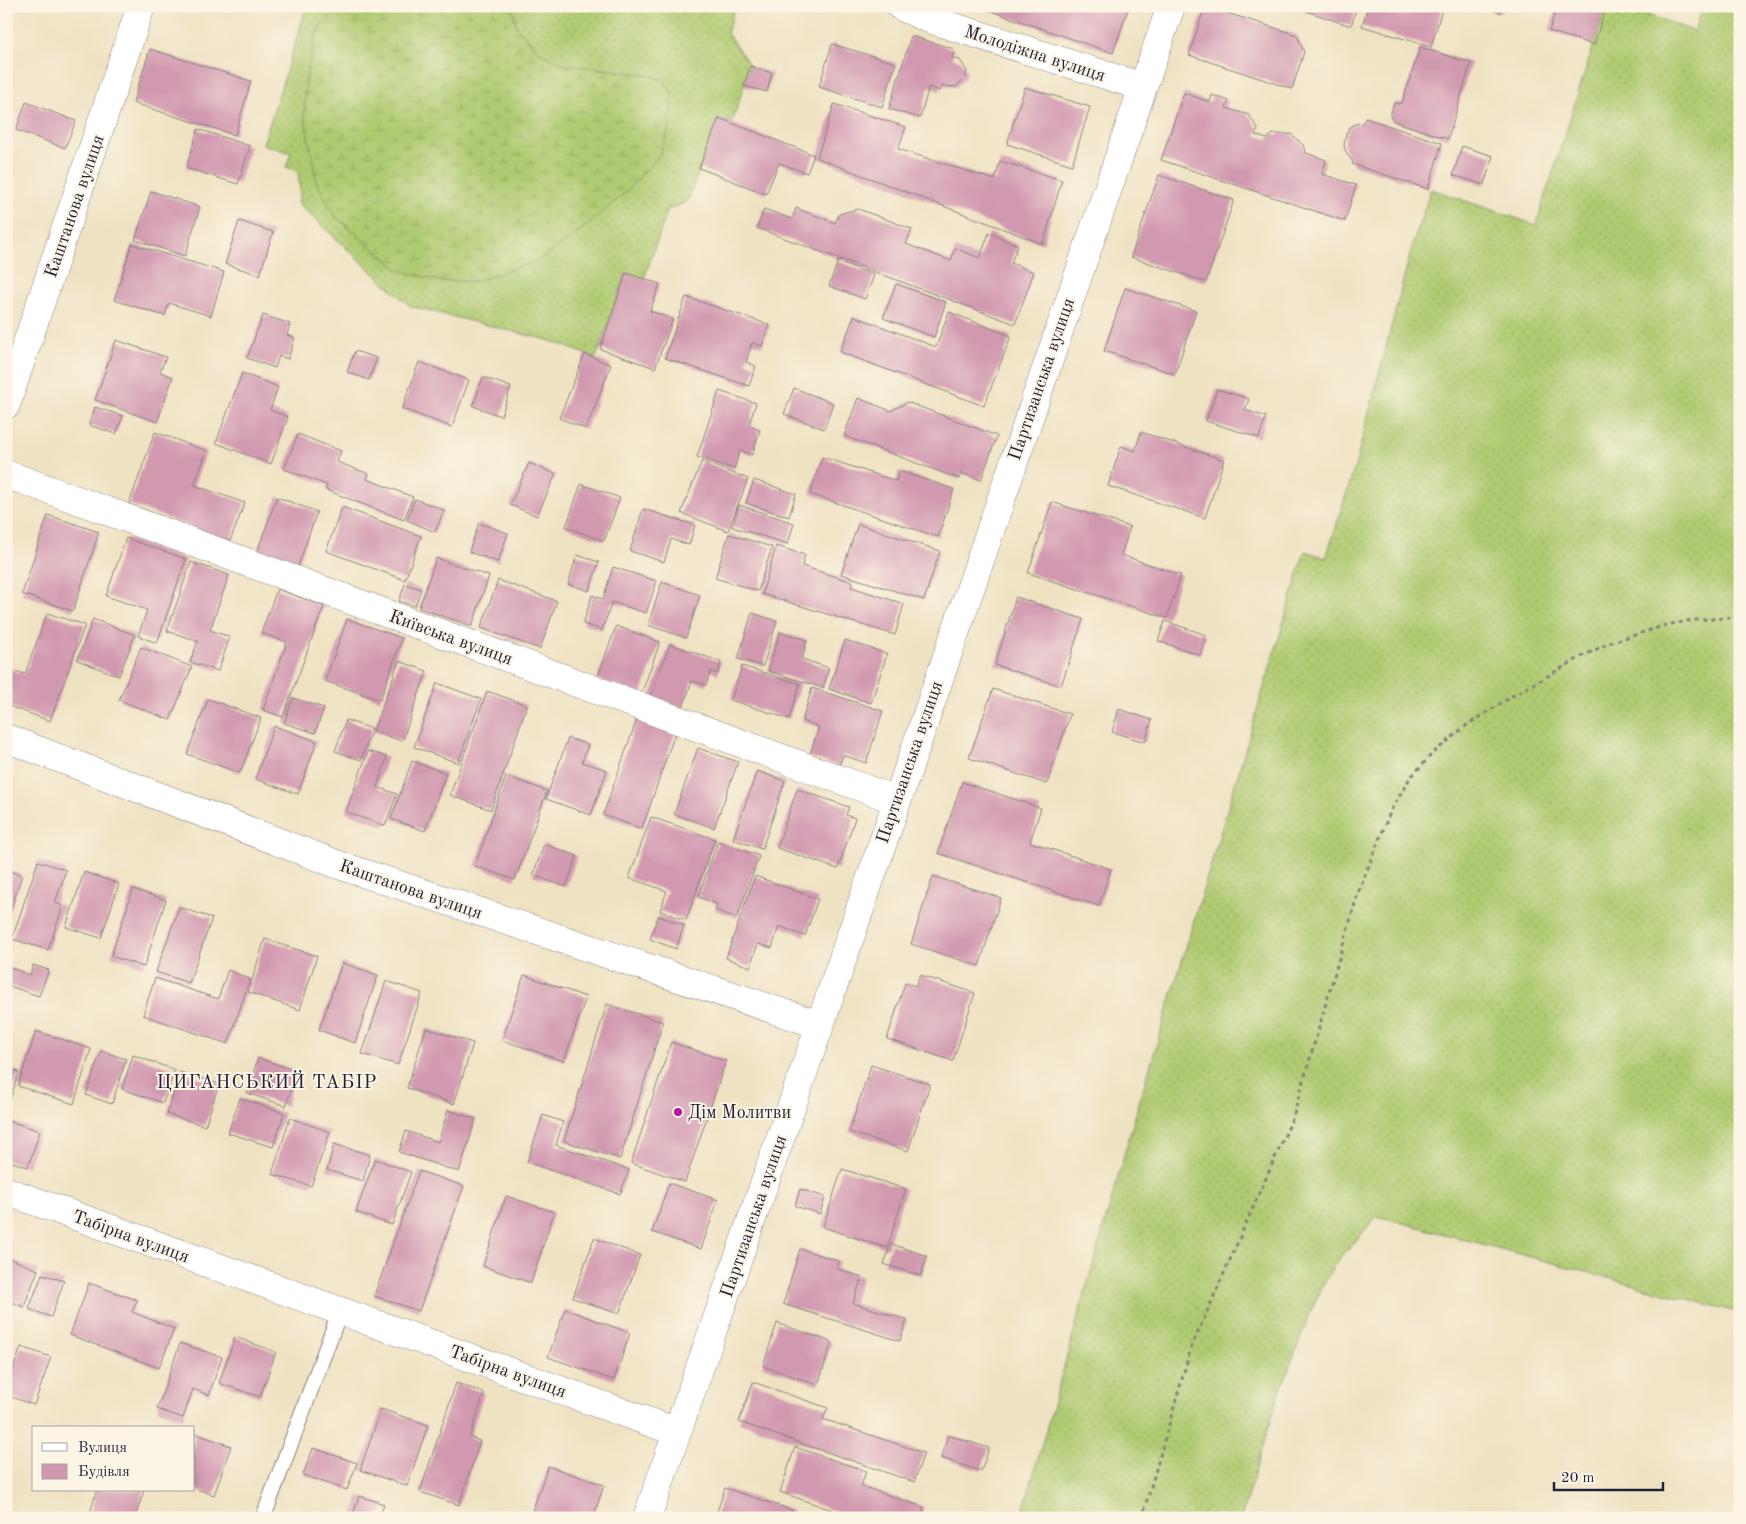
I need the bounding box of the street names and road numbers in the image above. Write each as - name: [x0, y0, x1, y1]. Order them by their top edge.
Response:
- street label: Молодіжна вулиця: [962, 23, 1107, 85]
- street label: Каштанова вулиця: [42, 133, 108, 280]
- street label: Партизанська вулиця: [1006, 296, 1078, 463]
- street label: Київська вулиця: [387, 607, 515, 669]
- street label: Партизанська вулиця: [874, 679, 946, 846]
- street label: Каштанова вулиця: [337, 857, 484, 923]
- street label: Партизанська вулиця: [718, 1133, 790, 1300]
- street label: Табірна вулиця: [70, 1207, 191, 1266]
- street label: Табірна вулиця: [447, 1342, 568, 1401]

